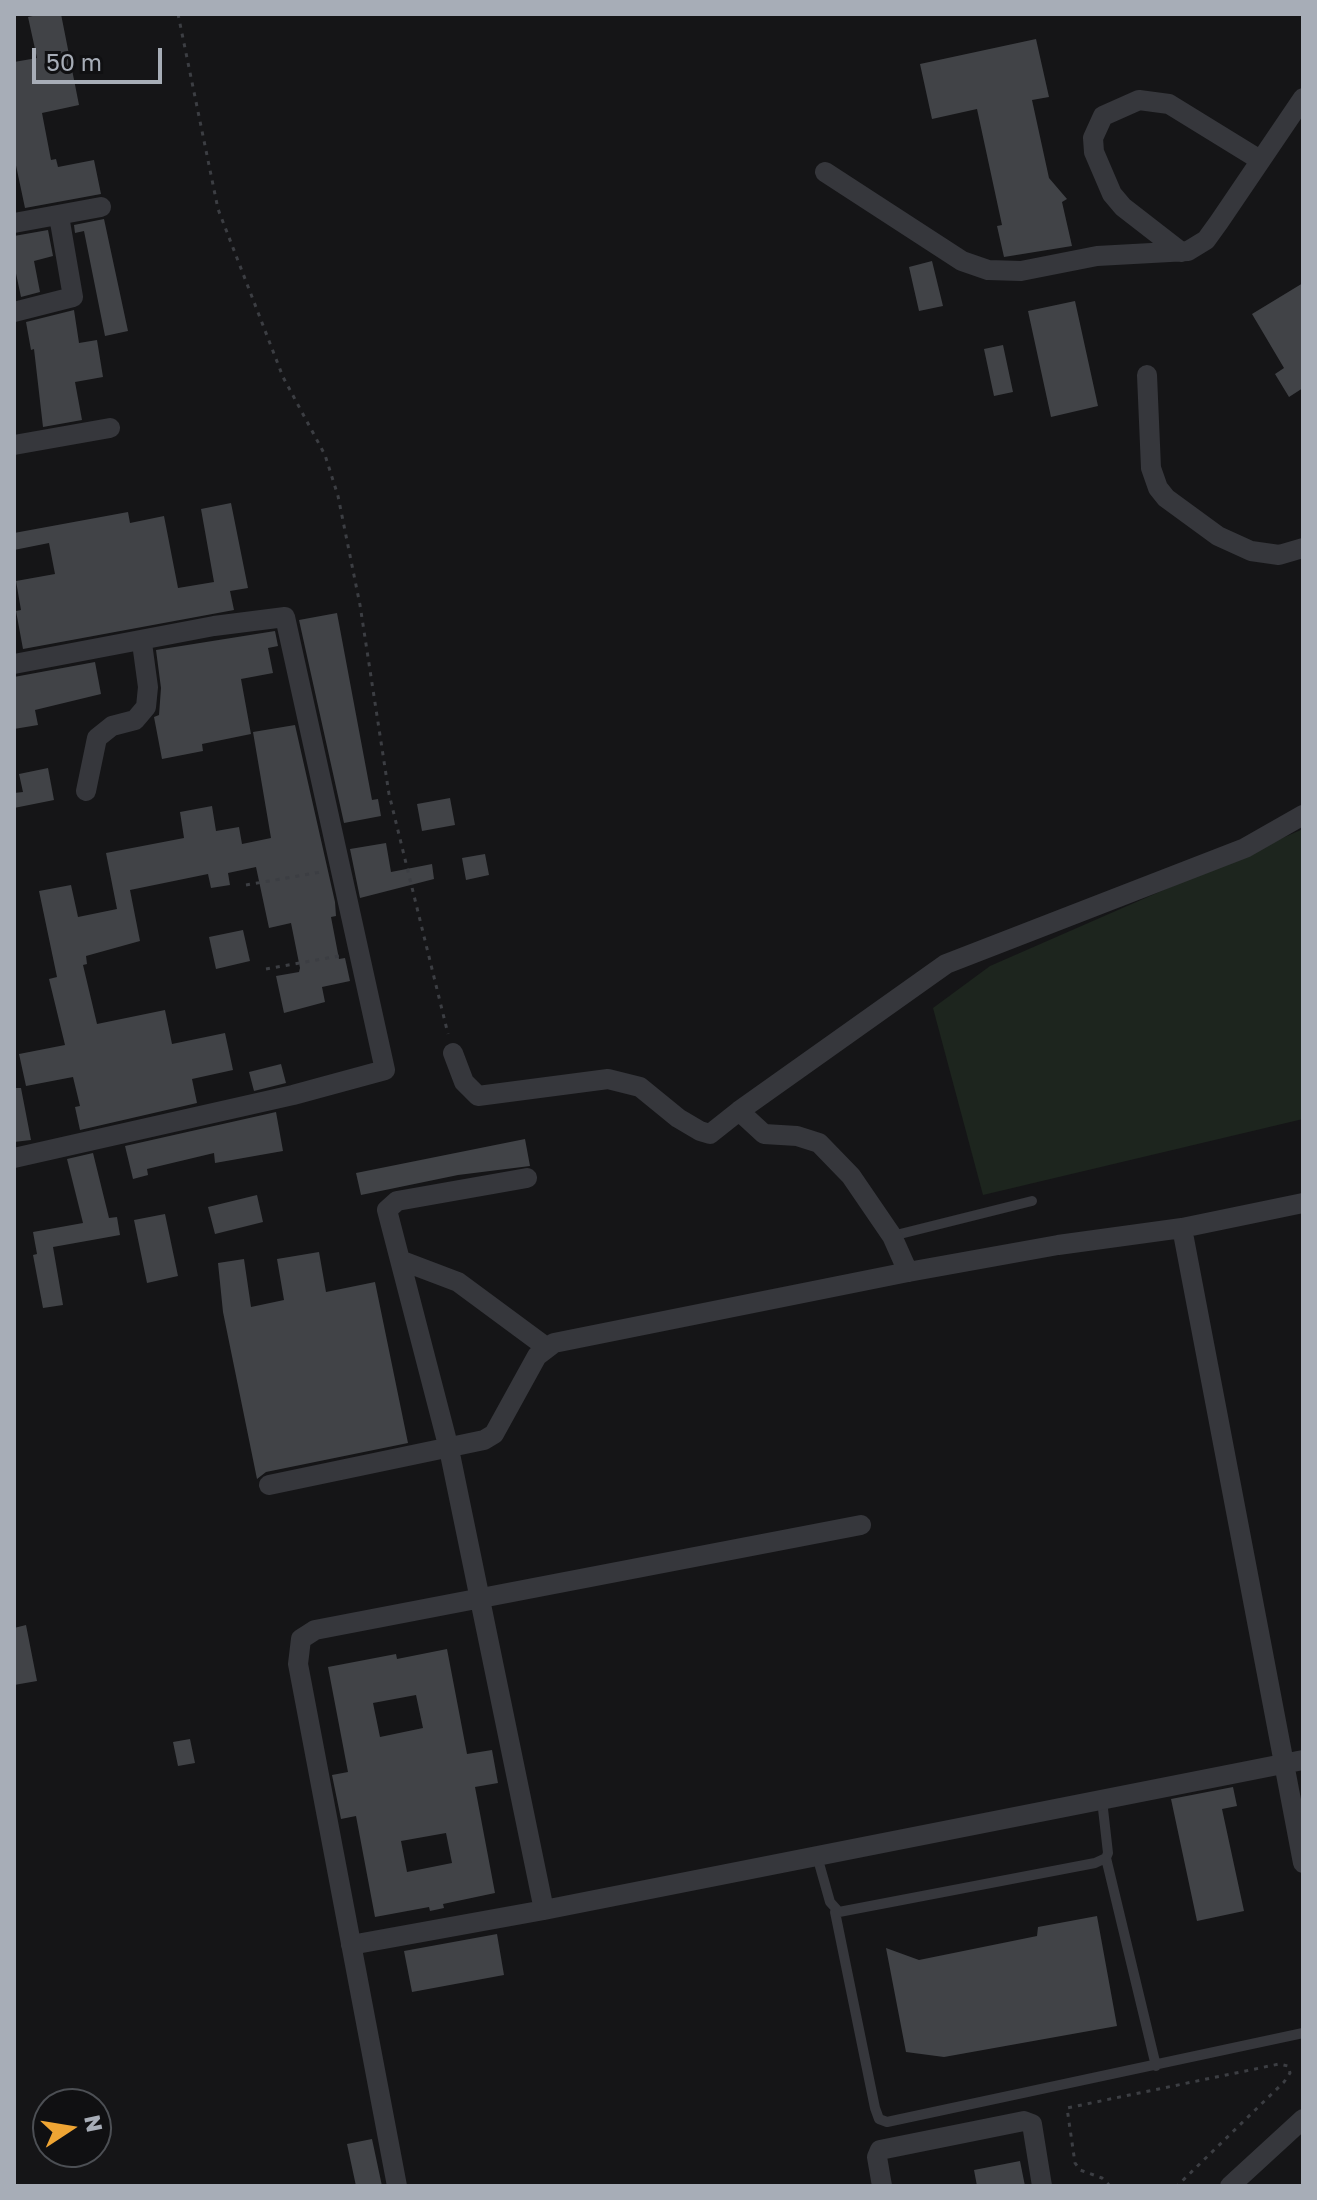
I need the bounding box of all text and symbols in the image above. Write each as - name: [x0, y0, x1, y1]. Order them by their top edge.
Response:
- scale bar: [36, 32, 166, 82]
- text: 50 m: [46, 47, 102, 76]
- north arrow: [32, 2088, 112, 2168]
- text: N: [79, 2112, 109, 2134]

